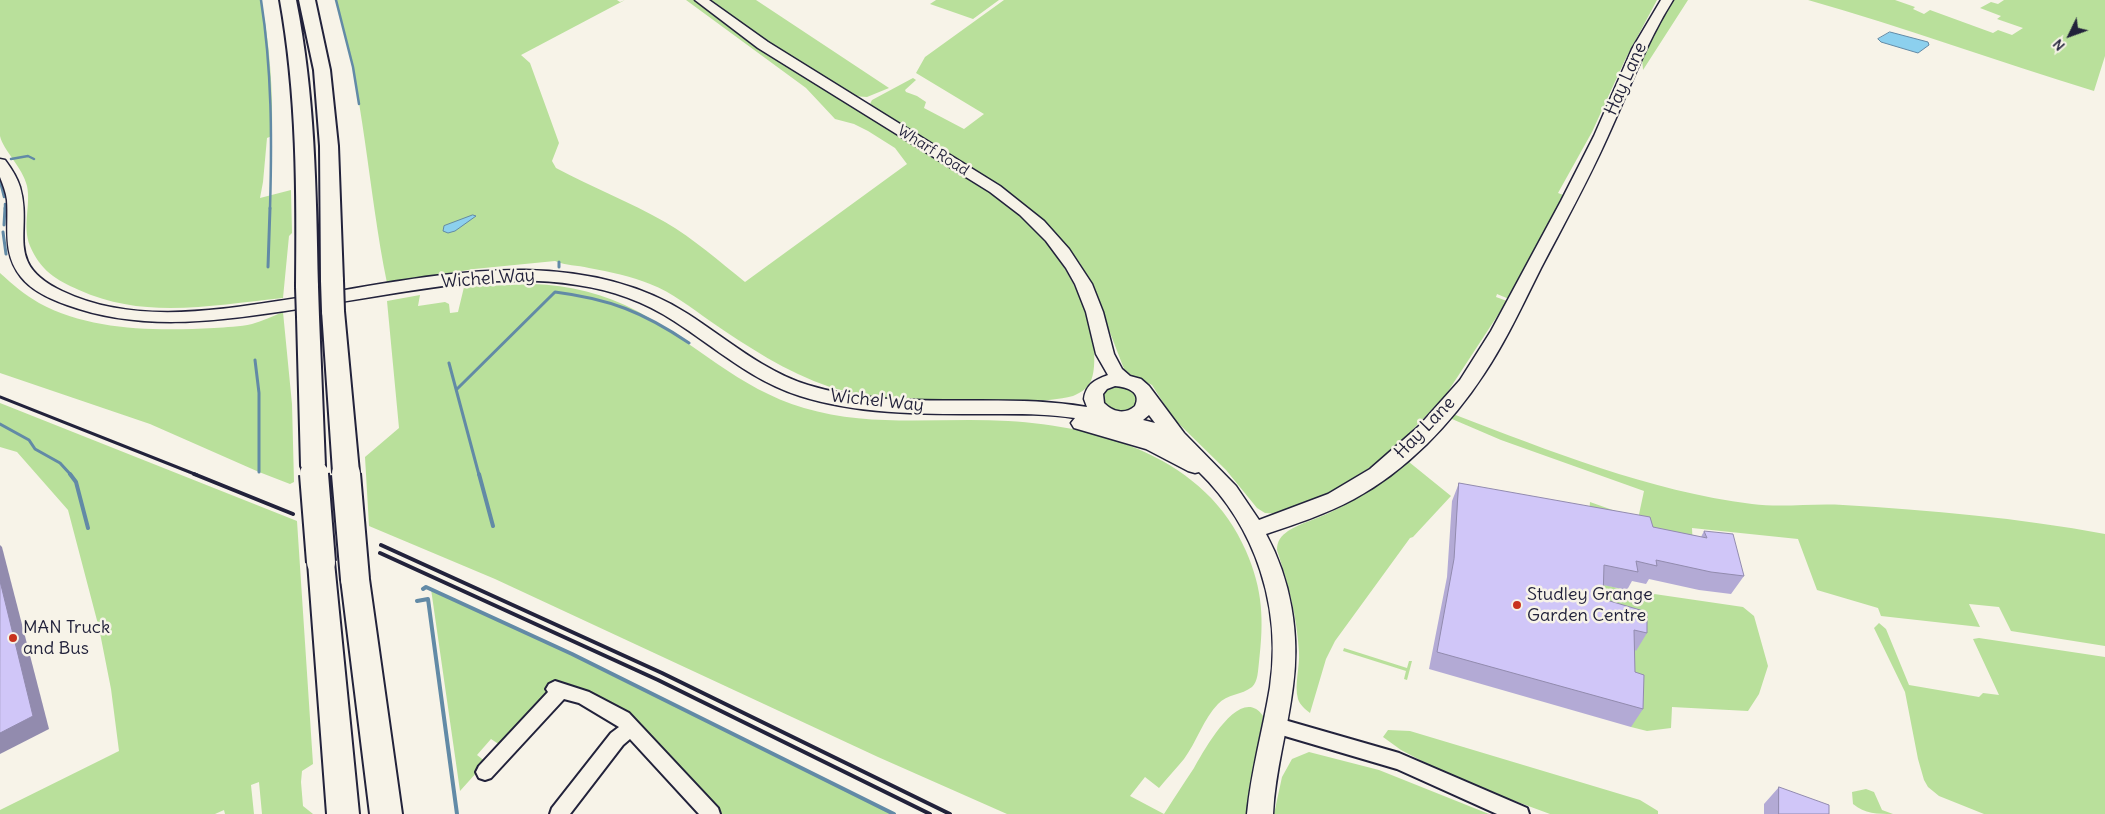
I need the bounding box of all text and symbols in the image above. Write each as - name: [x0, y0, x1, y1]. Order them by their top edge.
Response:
- north arrow: [2045, 10, 2095, 60]
- text: N: [2049, 35, 2069, 55]
- street label: Hay Lane: [1600, 39, 1652, 119]
- street label: Wharf Road: [894, 122, 972, 180]
- street label: Wichel Way: [440, 265, 536, 293]
- street label: Wichel Way: [829, 385, 925, 417]
- street label: Hay Lane: [1390, 393, 1460, 463]
- place label: Studley Grange Garden Centre: [1527, 584, 1653, 626]
- marker: Studley Grange Garden Centre: [1511, 599, 1523, 611]
- place label: MAN Truck and Bus: [23, 617, 110, 660]
- marker: MAN Truck and Bus: [7, 632, 19, 644]

